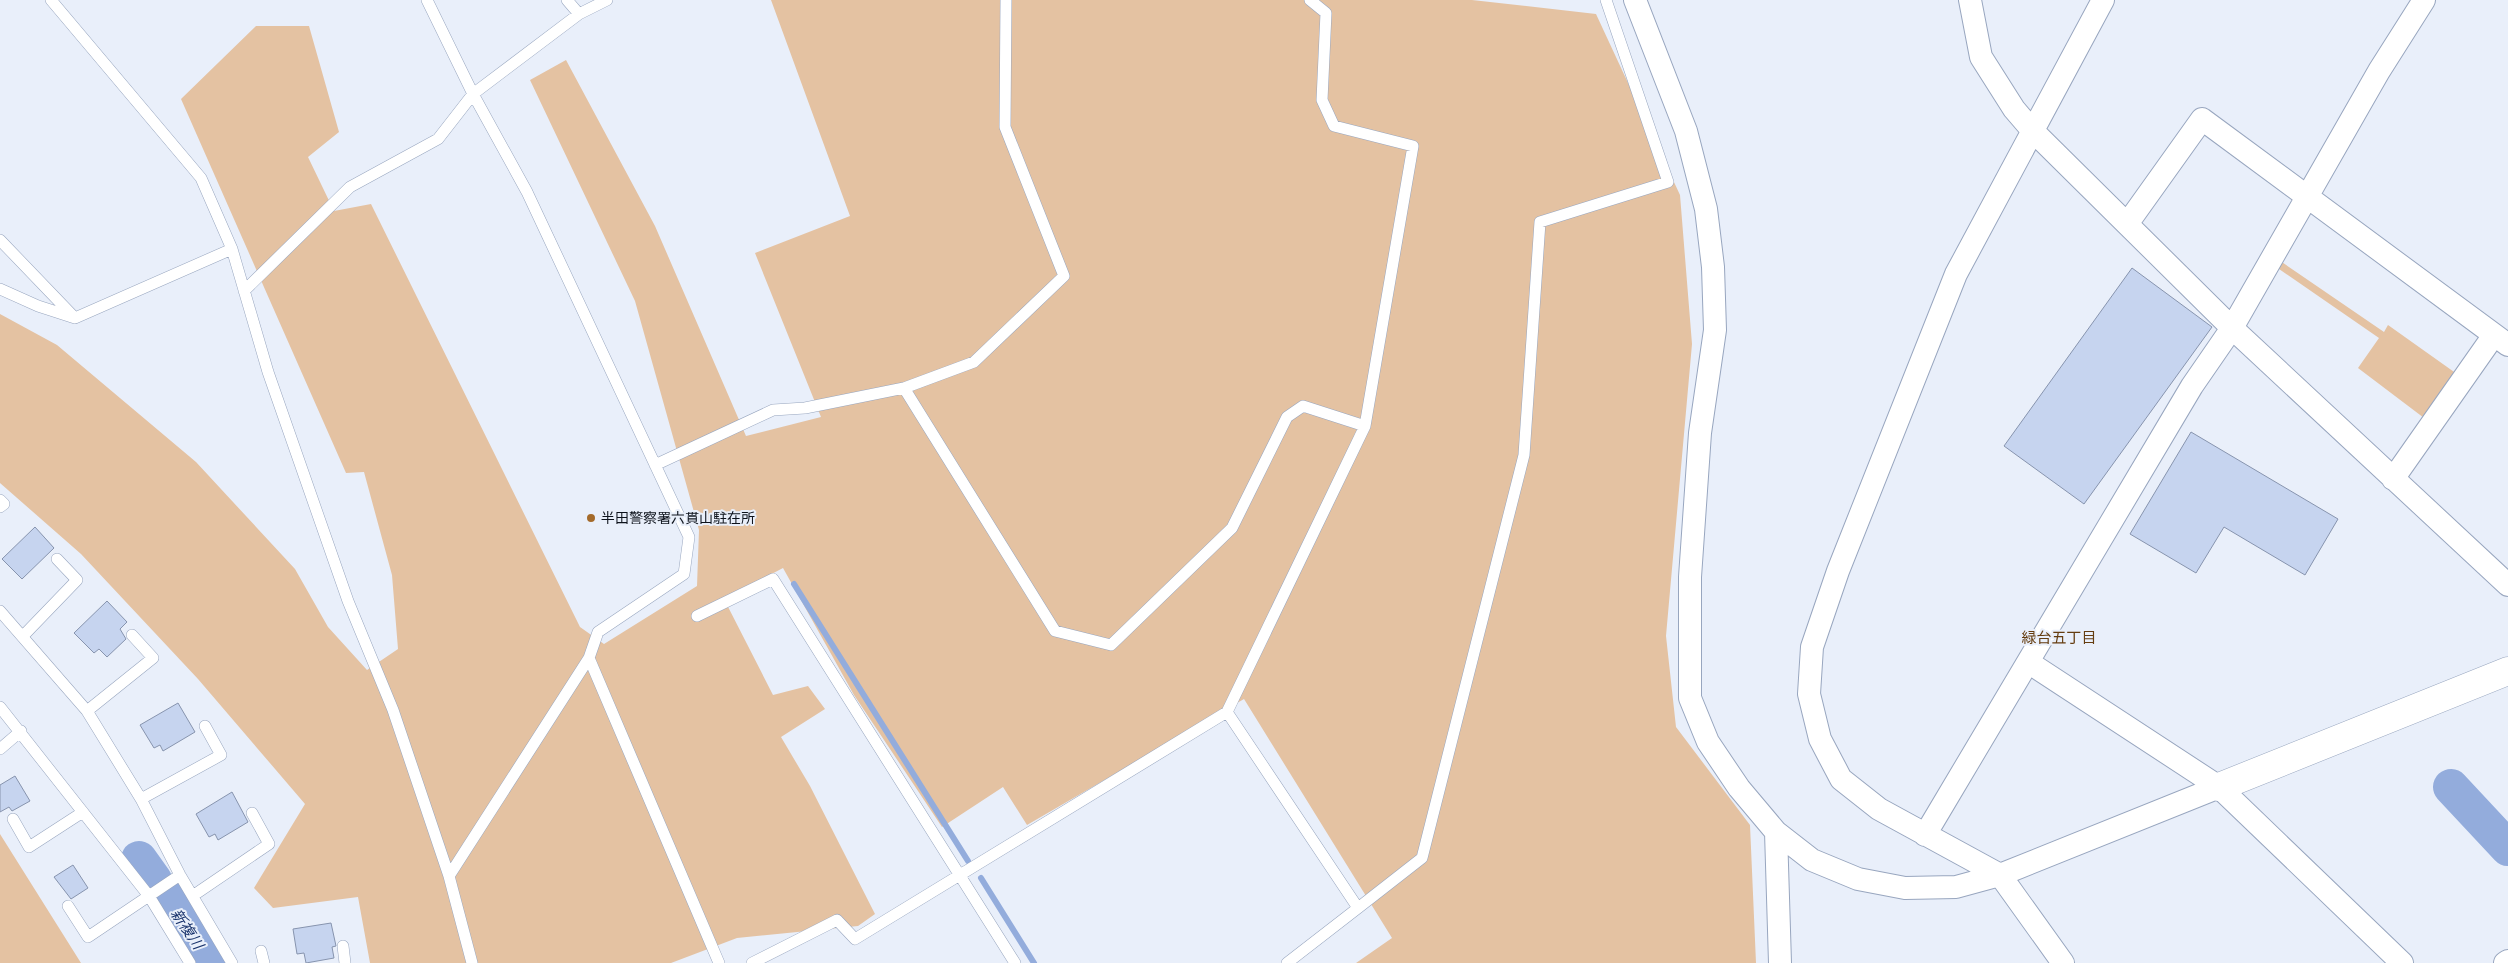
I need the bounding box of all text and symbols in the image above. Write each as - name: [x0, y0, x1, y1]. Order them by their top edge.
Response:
- place label: 半田警察署六貫山駐在所: [601, 510, 755, 526]
- marker: 半田警察署六貫山駐在所: [585, 512, 597, 524]
- district label: 緑台五丁目: [2021, 629, 2097, 646]
- water label: 新複川: [168, 905, 208, 954]

